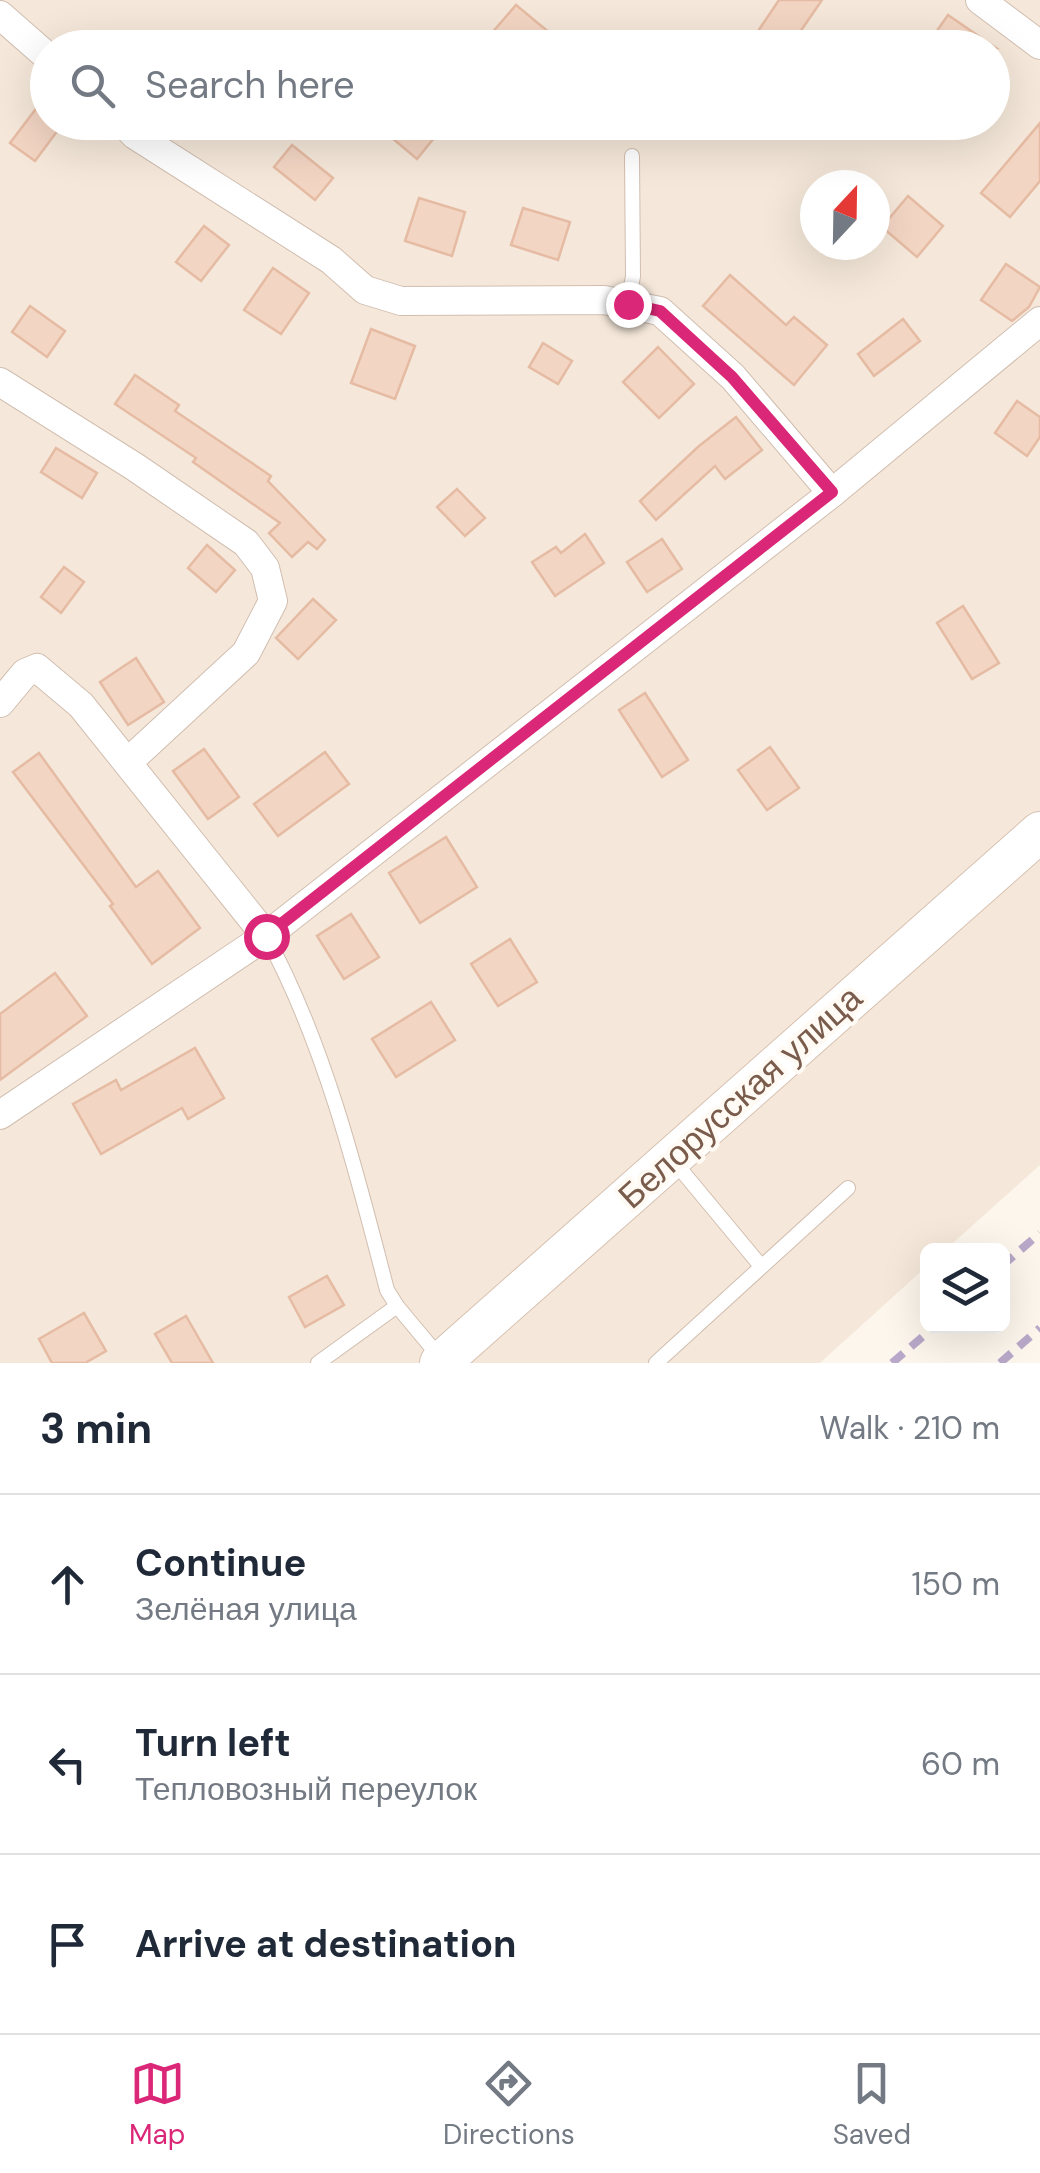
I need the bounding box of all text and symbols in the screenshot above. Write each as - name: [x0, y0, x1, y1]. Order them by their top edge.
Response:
- search box: [30, 30, 1010, 140]
- icon: search: [65, 58, 120, 113]
- text: Search here: [145, 60, 355, 110]
- north arrow: [800, 170, 890, 260]
- route end: [606, 282, 652, 328]
- route start: [244, 914, 290, 960]
- street label: Белорусская улица: [608, 975, 872, 1219]
- map controls: [920, 1243, 1010, 1333]
- button: layers: [920, 1243, 1010, 1333]
- text: 3 min: [40, 1401, 152, 1456]
- text: Walk · 210 m: [819, 1407, 1000, 1449]
- text: Continue: [135, 1538, 306, 1588]
- icon: ahead: [40, 1557, 95, 1612]
- text: 150 m: [912, 1563, 1000, 1605]
- text: Зелёная улица: [135, 1588, 357, 1630]
- text: Turn left: [135, 1718, 291, 1768]
- icon: left: [40, 1737, 95, 1792]
- text: 60 m: [921, 1743, 1000, 1785]
- text: Тепловозный переулок: [135, 1768, 477, 1810]
- icon: arrive: [40, 1917, 95, 1972]
- text: Arrive at destination: [135, 1919, 517, 1969]
- tab: Map: [129, 2056, 185, 2153]
- tab: Directions: [443, 2056, 575, 2153]
- tab: Saved: [833, 2056, 911, 2153]

